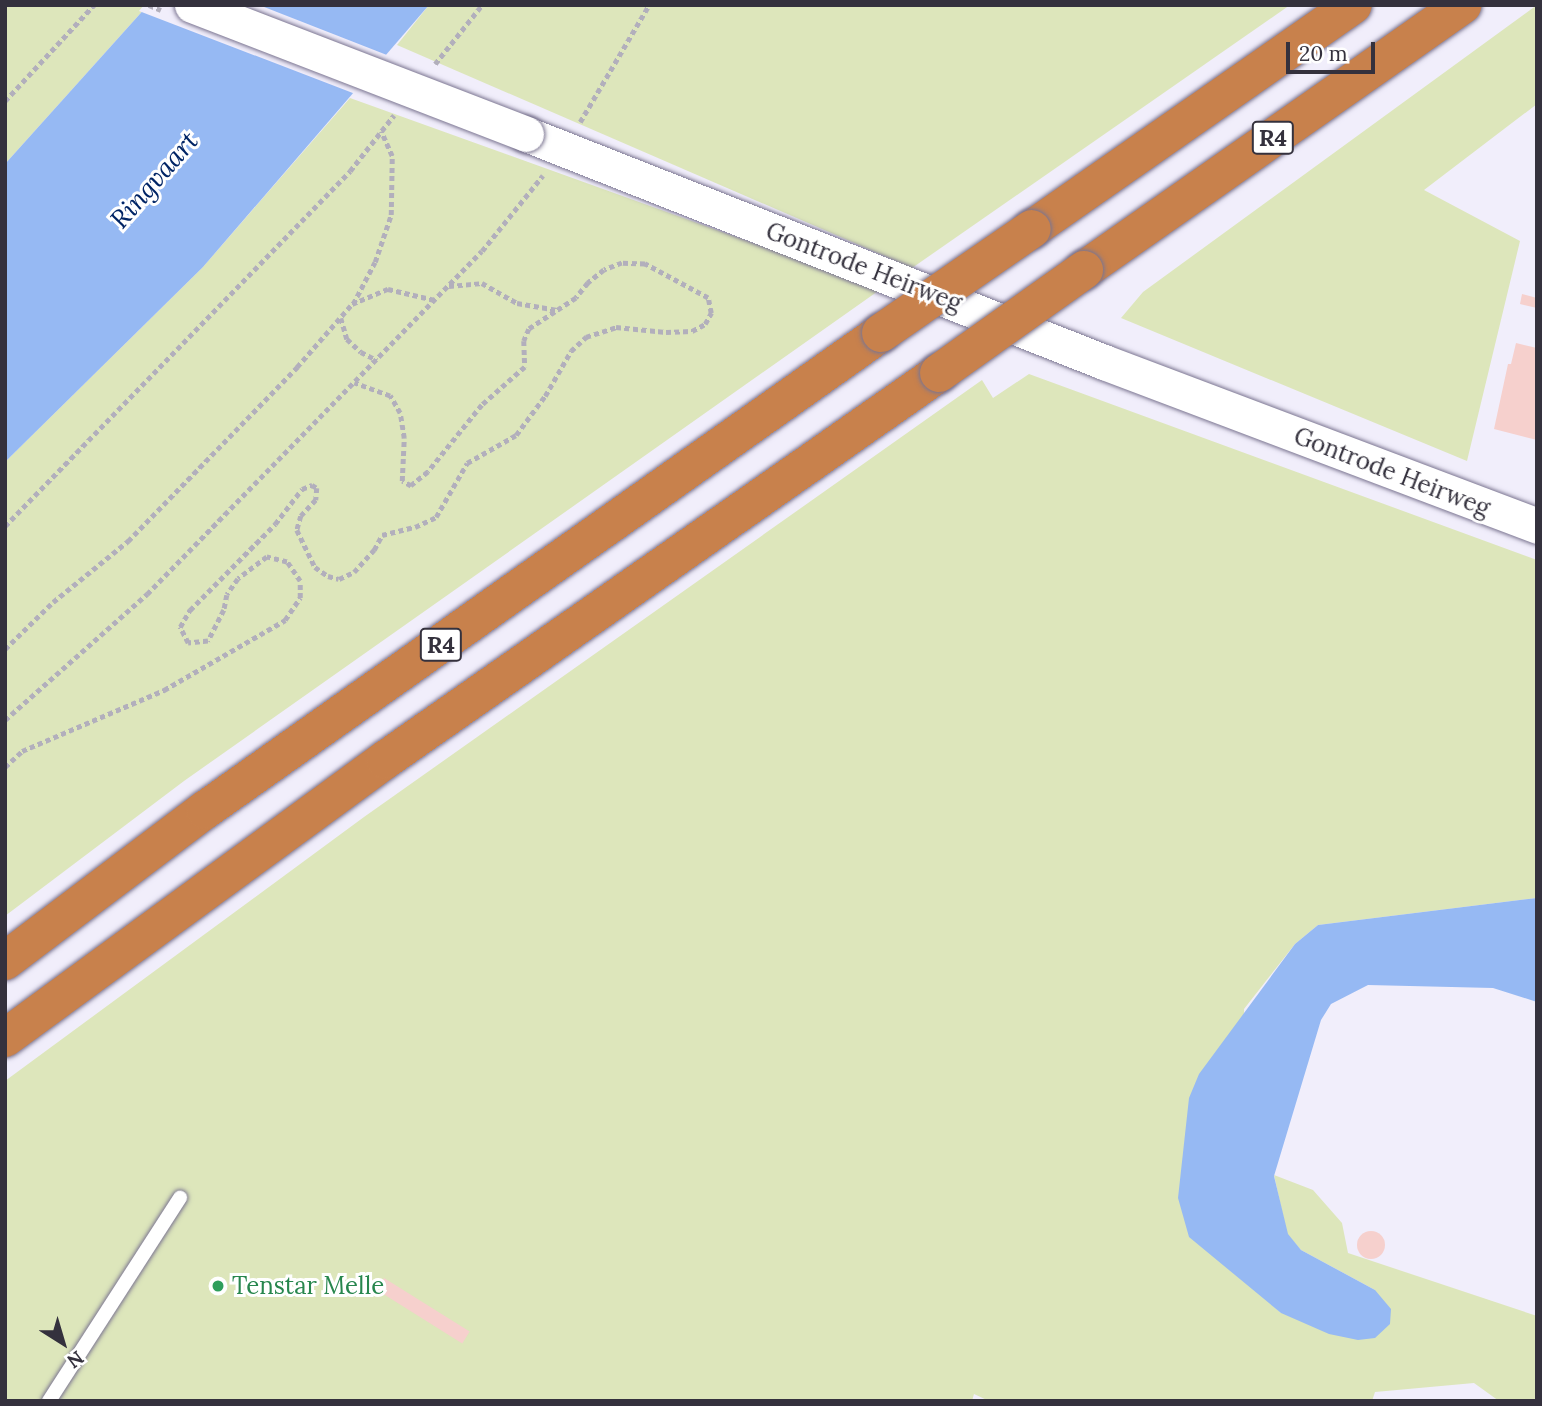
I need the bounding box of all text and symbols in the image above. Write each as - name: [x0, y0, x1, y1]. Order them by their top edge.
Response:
- scale bar: [1290, 28, 1379, 72]
- text: 20 m: [1299, 40, 1348, 67]
- road number: R4: [1250, 119, 1296, 158]
- water label: Ringvaart: [104, 125, 204, 235]
- street label: Gontrode Heirweg: [762, 216, 966, 318]
- street label: Gontrode Heirweg: [1290, 421, 1494, 523]
- road number: R4: [418, 625, 464, 664]
- place label: Tenstar Melle: [232, 1272, 384, 1300]
- marker: Tenstar Melle: [210, 1278, 226, 1294]
- north arrow: [28, 1308, 98, 1378]
- text: N: [63, 1346, 89, 1374]

